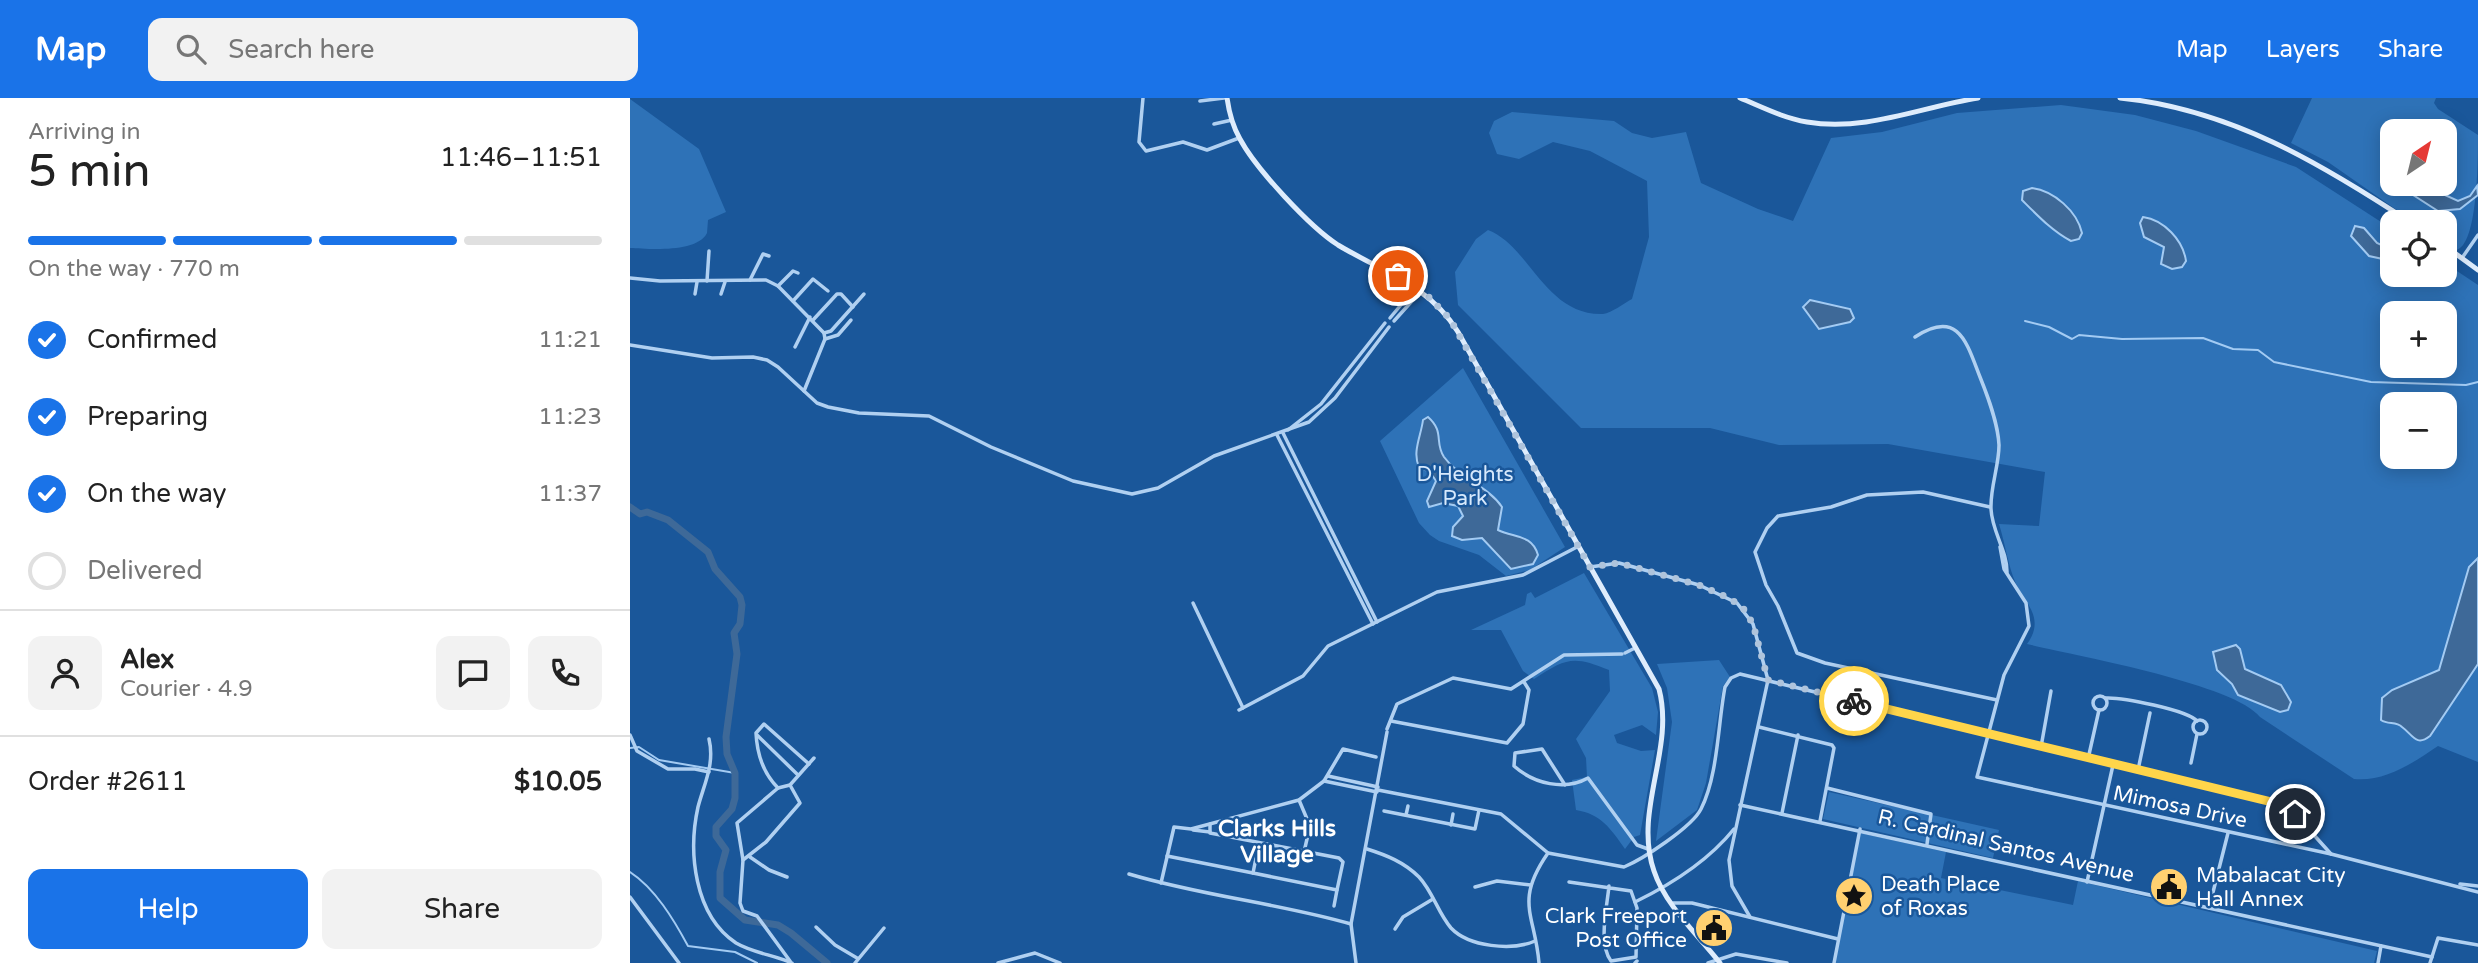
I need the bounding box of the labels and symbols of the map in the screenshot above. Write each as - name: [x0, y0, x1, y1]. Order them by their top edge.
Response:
- north arrow: [2380, 119, 2457, 196]
- pin: [1368, 246, 1428, 306]
- park label: D'Heights Park: [1417, 462, 1514, 511]
- courier: [1819, 666, 1889, 736]
- street label: Mimosa Drive: [2111, 781, 2249, 833]
- pin: [2265, 784, 2325, 844]
- street label: R. Cardinal Santos Avenue: [1875, 804, 2137, 888]
- district label: Clarks Hills Village: [1218, 815, 1336, 869]
- place label: Mabalacat City Hall Annex: [2196, 863, 2345, 912]
- public building icon: Mabalacat City Hall Annex: [2148, 866, 2190, 908]
- place label: Death Place of Roxas: [1881, 872, 2000, 921]
- place icon: Death Place of Roxas: [1833, 875, 1875, 917]
- place label: Clark Freeport Post Office: [1545, 904, 1687, 953]
- public building icon: Clark Freeport Post Office: [1693, 907, 1735, 949]

